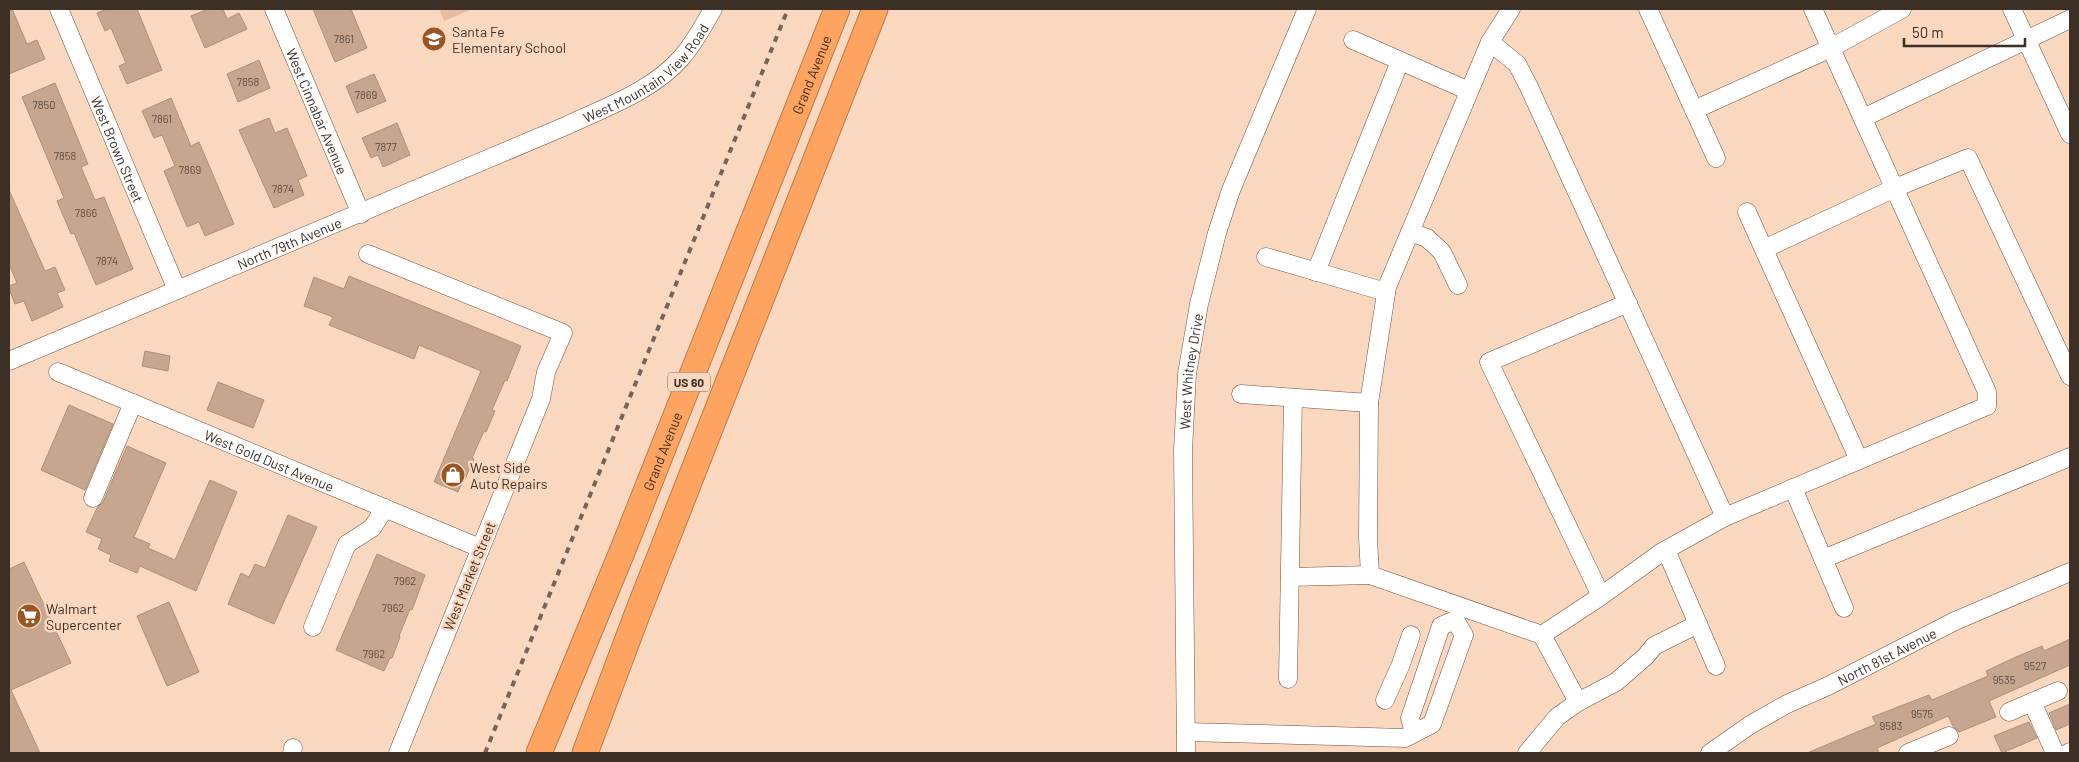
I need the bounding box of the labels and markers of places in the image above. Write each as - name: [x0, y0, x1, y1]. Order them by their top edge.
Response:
- place label: Santa Fe Elementary School: [452, 23, 566, 56]
- school or university icon: Santa Fe Elementary School: [421, 26, 447, 52]
- place label: West Side Auto Repairs: [470, 459, 548, 492]
- shop icon: West Side Auto Repairs: [440, 462, 466, 488]
- place label: Walmart Supercenter: [46, 600, 122, 633]
- supermarket icon: Walmart Supercenter: [16, 603, 42, 629]

